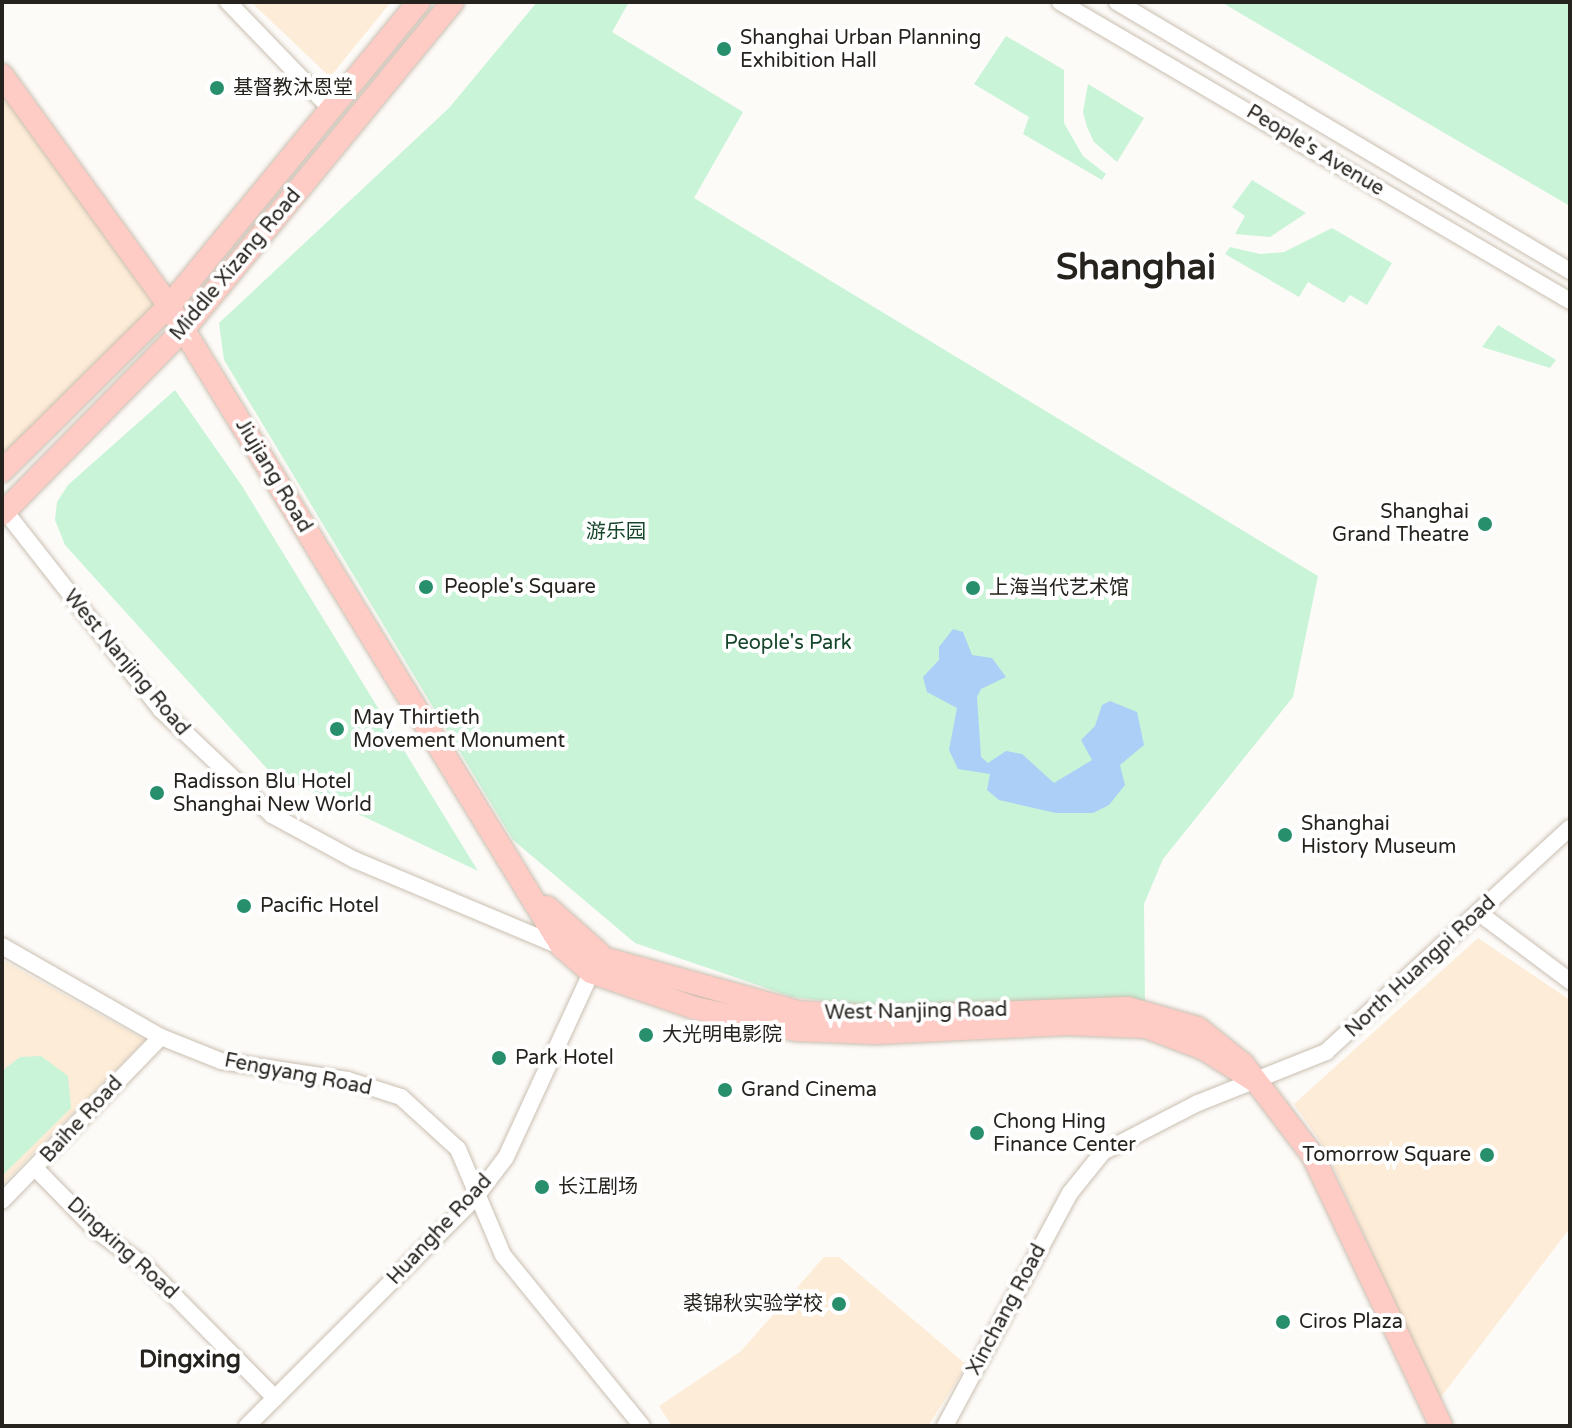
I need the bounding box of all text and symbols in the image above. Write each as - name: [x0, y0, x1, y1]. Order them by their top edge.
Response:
- place label: Shanghai Urban Planning Exhibition Hall: [740, 26, 981, 73]
- marker: Shanghai Urban Planning Exhibition Hall: [715, 40, 733, 58]
- place label: 基督教沐恩堂: [233, 76, 353, 100]
- marker: 基督教沐恩堂: [208, 79, 226, 97]
- street label: People's Avenue: [1242, 100, 1388, 202]
- street label: Middle Xizang Road: [166, 184, 306, 346]
- district label: Shanghai: [1056, 246, 1216, 290]
- street label: Jiujiang Road: [230, 415, 316, 537]
- place label: Shanghai Grand Theatre: [1332, 500, 1469, 547]
- marker: Shanghai Grand Theatre: [1476, 515, 1494, 533]
- park label: 游乐园: [586, 520, 646, 544]
- place label: People's Square: [444, 575, 596, 599]
- marker: People's Square: [415, 576, 437, 598]
- place label: 上海当代艺术馆: [989, 576, 1129, 600]
- marker: 上海当代艺术馆: [964, 579, 982, 597]
- street label: West Nanjing Road: [58, 585, 194, 741]
- park label: People's Park: [724, 631, 852, 655]
- place label: May Thirtieth Movement Monument: [353, 706, 565, 753]
- marker: May Thirtieth Movement Monument: [328, 720, 346, 738]
- place label: Radisson Blu Hotel Shanghai New World: [173, 770, 372, 817]
- marker: Radisson Blu Hotel Shanghai New World: [148, 784, 166, 802]
- place label: Shanghai History Museum: [1301, 812, 1456, 859]
- marker: Shanghai History Museum: [1276, 826, 1294, 844]
- street label: North Huangpi Road: [1341, 891, 1501, 1043]
- place label: Pacific Hotel: [260, 894, 379, 918]
- marker: Pacific Hotel: [235, 897, 253, 915]
- street label: West Nanjing Road: [824, 998, 1008, 1026]
- place label: 大光明电影院: [662, 1023, 782, 1047]
- marker: 大光明电影院: [637, 1026, 655, 1044]
- place label: Park Hotel: [515, 1046, 614, 1070]
- street label: Fengyang Road: [222, 1049, 374, 1101]
- marker: Park Hotel: [490, 1049, 508, 1067]
- street label: Baihe Road: [36, 1072, 128, 1168]
- place label: Grand Cinema: [741, 1078, 877, 1102]
- marker: Grand Cinema: [716, 1081, 734, 1099]
- place label: Chong Hing Finance Center: [993, 1110, 1136, 1157]
- marker: Chong Hing Finance Center: [968, 1124, 986, 1142]
- place label: Tomorrow Square: [1302, 1143, 1471, 1167]
- marker: Tomorrow Square: [1478, 1146, 1496, 1164]
- street label: Huanghe Road: [383, 1170, 497, 1290]
- place label: 长江剧场: [558, 1175, 638, 1199]
- marker: 长江剧场: [533, 1178, 551, 1196]
- street label: Dingxing Road: [62, 1193, 182, 1305]
- street label: Xinchang Road: [962, 1240, 1052, 1380]
- place label: 裘锦秋实验学校: [683, 1292, 823, 1316]
- marker: 裘锦秋实验学校: [830, 1295, 848, 1313]
- place label: Ciros Plaza: [1299, 1310, 1403, 1334]
- marker: Ciros Plaza: [1274, 1313, 1292, 1331]
- district label: Dingxing: [139, 1346, 241, 1374]

